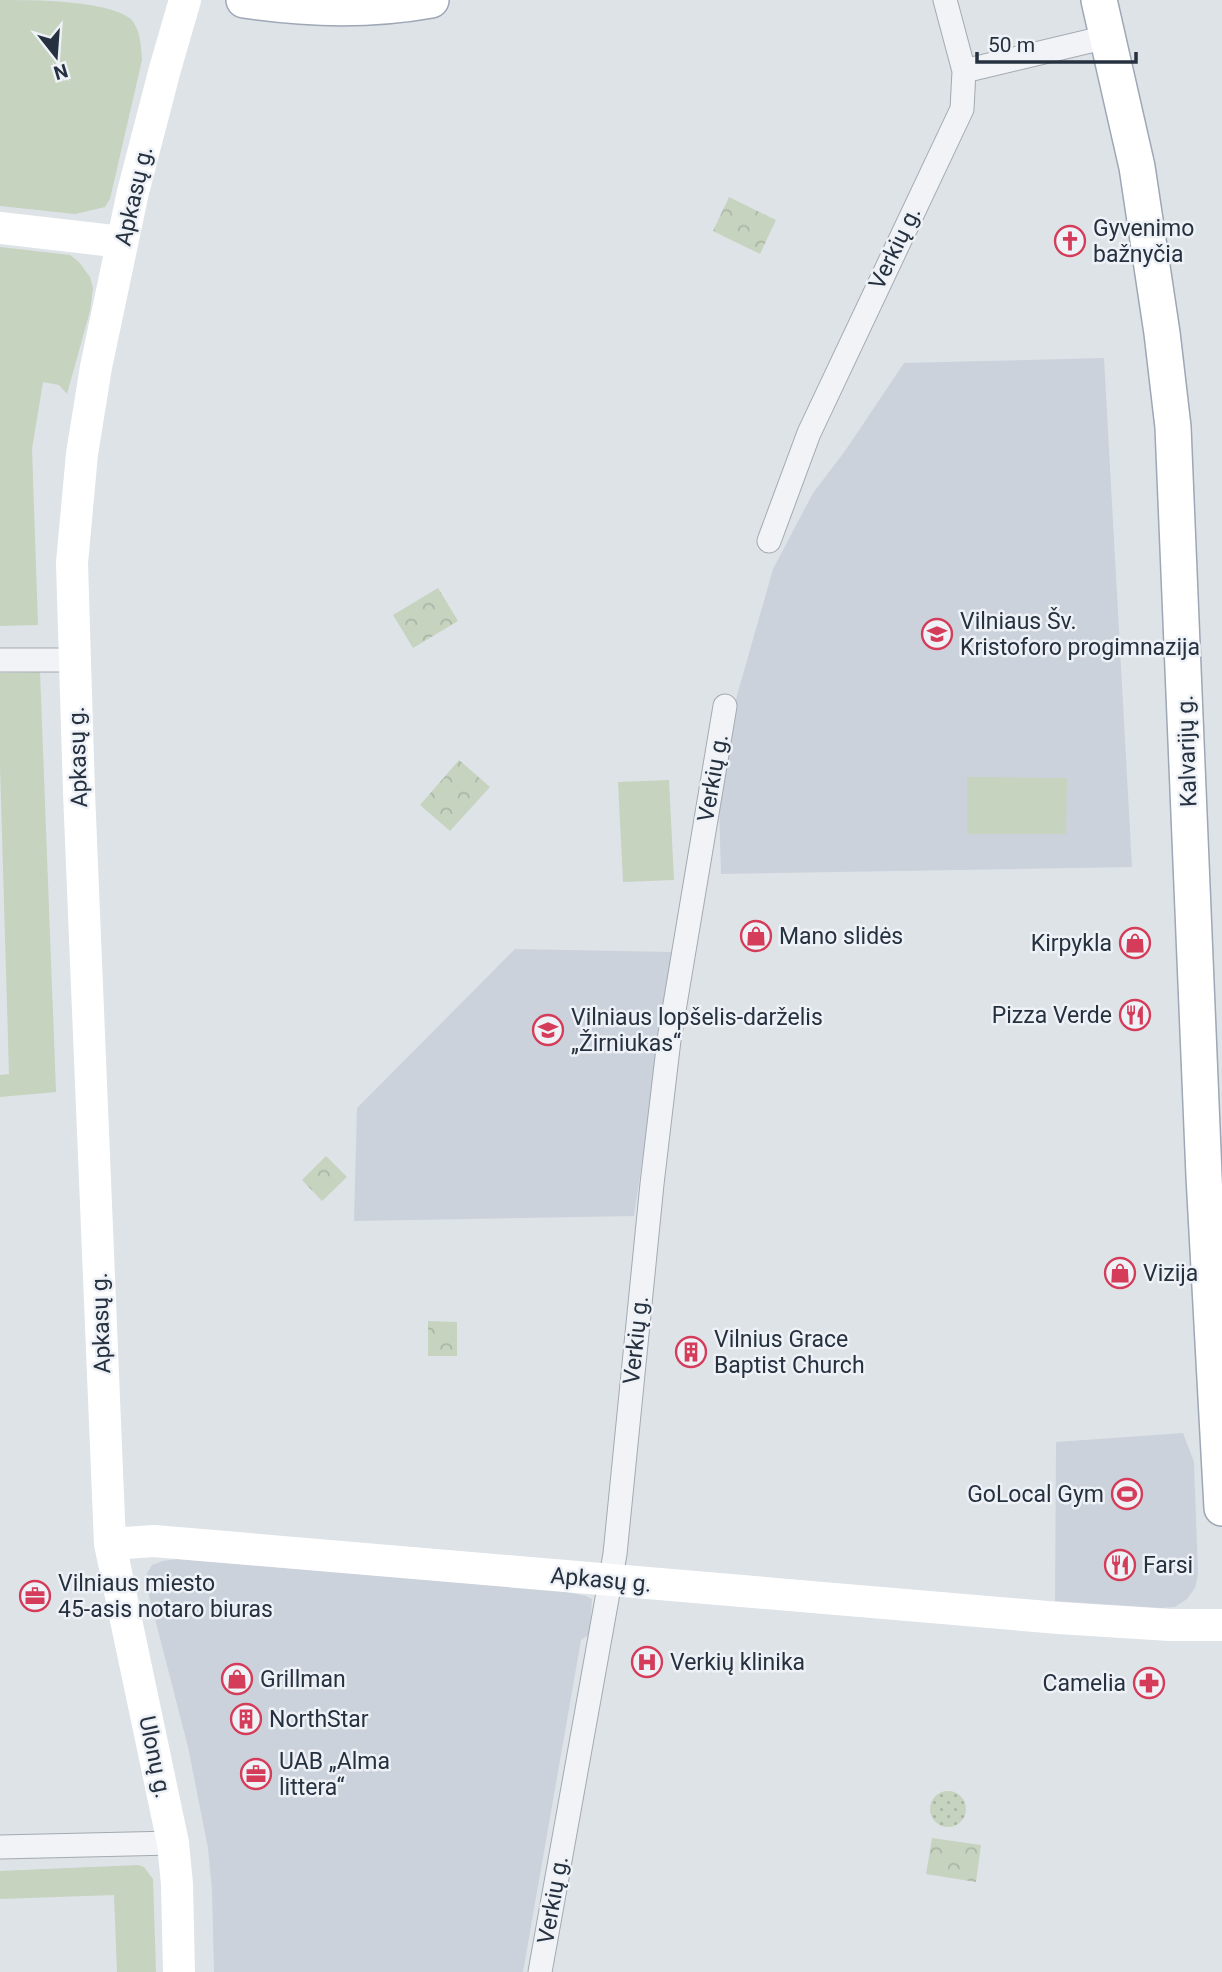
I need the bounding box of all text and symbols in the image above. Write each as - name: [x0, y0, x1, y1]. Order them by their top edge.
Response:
- north arrow: [21, 21, 91, 91]
- scale bar: [977, 21, 1136, 65]
- text: 50 m: [988, 33, 1035, 57]
- text: N: [51, 59, 71, 85]
- street label: Apkasų g.: [109, 144, 159, 248]
- street label: Verkių g.: [863, 202, 927, 294]
- place label: Gyvenimo bažnyčia: [1093, 215, 1194, 268]
- church icon: Gyvenimo bažnyčia: [1053, 224, 1087, 258]
- place label: Vilniaus Šv. Kristoforo progimnazija: [960, 607, 1200, 661]
- school or university icon: Vilniaus Šv. Kristoforo progimnazija: [920, 617, 954, 651]
- street label: Kalvarijų g.: [1172, 694, 1202, 808]
- street label: Apkasų g.: [63, 706, 93, 808]
- street label: Verkių g.: [692, 732, 734, 824]
- shop icon: Mano slidės: [739, 919, 773, 953]
- place label: Mano slidės: [779, 923, 903, 950]
- shop icon: Kirpykla: [1118, 926, 1152, 960]
- place label: Kirpykla: [1031, 930, 1112, 957]
- restaurant icon: Pizza Verde: [1118, 998, 1152, 1032]
- place label: Pizza Verde: [992, 1002, 1112, 1029]
- place label: Vilniaus lopšelis-darželis „Žirniukas“: [571, 1004, 823, 1057]
- school or university icon: Vilniaus lopšelis-darželis „Žirniukas“: [531, 1013, 565, 1047]
- shop icon: Vizija: [1103, 1256, 1137, 1290]
- place label: Vizija: [1143, 1260, 1198, 1287]
- street label: Apkasų g.: [86, 1272, 116, 1374]
- street label: Verkių g.: [618, 1294, 654, 1386]
- place label: Vilnius Grace Baptist Church: [714, 1326, 865, 1379]
- building icon: Vilnius Grace Baptist Church: [674, 1335, 708, 1369]
- sports icon: GoLocal Gym: [1110, 1477, 1144, 1511]
- place label: GoLocal Gym: [967, 1481, 1104, 1508]
- restaurant icon: Farsi: [1103, 1548, 1137, 1582]
- place label: Farsi: [1143, 1552, 1193, 1579]
- street label: Apkasų g.: [549, 1562, 653, 1598]
- place label: Vilniaus miesto 45-asis notaro biuras: [58, 1570, 273, 1623]
- office icon: Vilniaus miesto 45-asis notaro biuras: [18, 1579, 52, 1613]
- hospital icon: Verkių klinika: [630, 1645, 664, 1679]
- place label: Verkių klinika: [670, 1649, 805, 1676]
- shop icon: Grillman: [220, 1662, 254, 1696]
- place label: Grillman: [260, 1666, 346, 1693]
- pharmacy icon: Camelia: [1132, 1666, 1166, 1700]
- place label: Camelia: [1042, 1670, 1126, 1697]
- building icon: NorthStar: [229, 1702, 263, 1736]
- place label: NorthStar: [269, 1706, 369, 1733]
- street label: Ulonų g.: [133, 1713, 177, 1801]
- place label: UAB „Alma littera“: [279, 1748, 390, 1801]
- office icon: UAB „Alma littera“: [239, 1757, 273, 1791]
- street label: Verkių g.: [532, 1854, 574, 1946]

